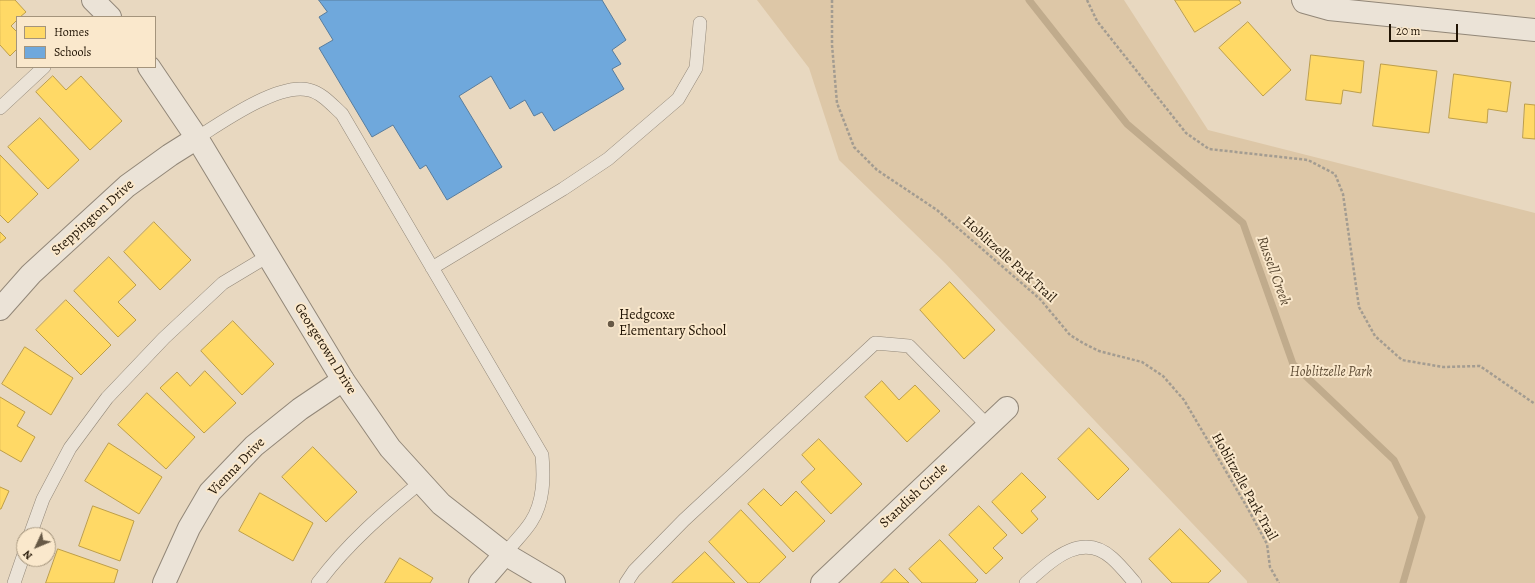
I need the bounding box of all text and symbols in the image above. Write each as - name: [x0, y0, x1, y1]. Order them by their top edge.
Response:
- legend: [16, 16, 156, 68]
- scale bar: [1391, 16, 1460, 42]
- text: 20 m: [1396, 23, 1420, 39]
- text: Homes: [54, 24, 89, 40]
- text: Schools: [54, 44, 91, 60]
- street label: Steppington Drive: [48, 177, 138, 259]
- street label: Hoblitzelle Park Trail: [959, 214, 1059, 306]
- water label: Russell Creek: [1252, 234, 1294, 308]
- street label: Georgetown Drive: [290, 300, 360, 398]
- place label: Hedgcoxe Elementary School: [619, 308, 726, 340]
- marker: Hedgcoxe Elementary School: [606, 319, 616, 329]
- park label: Hoblitzelle Park: [1290, 365, 1372, 381]
- street label: Hoblitzelle Park Trail: [1207, 430, 1281, 544]
- street label: Vienna Drive: [205, 434, 269, 500]
- street label: Standish Circle: [877, 460, 951, 532]
- north arrow: [16, 527, 56, 567]
- text: N: [20, 547, 36, 563]

